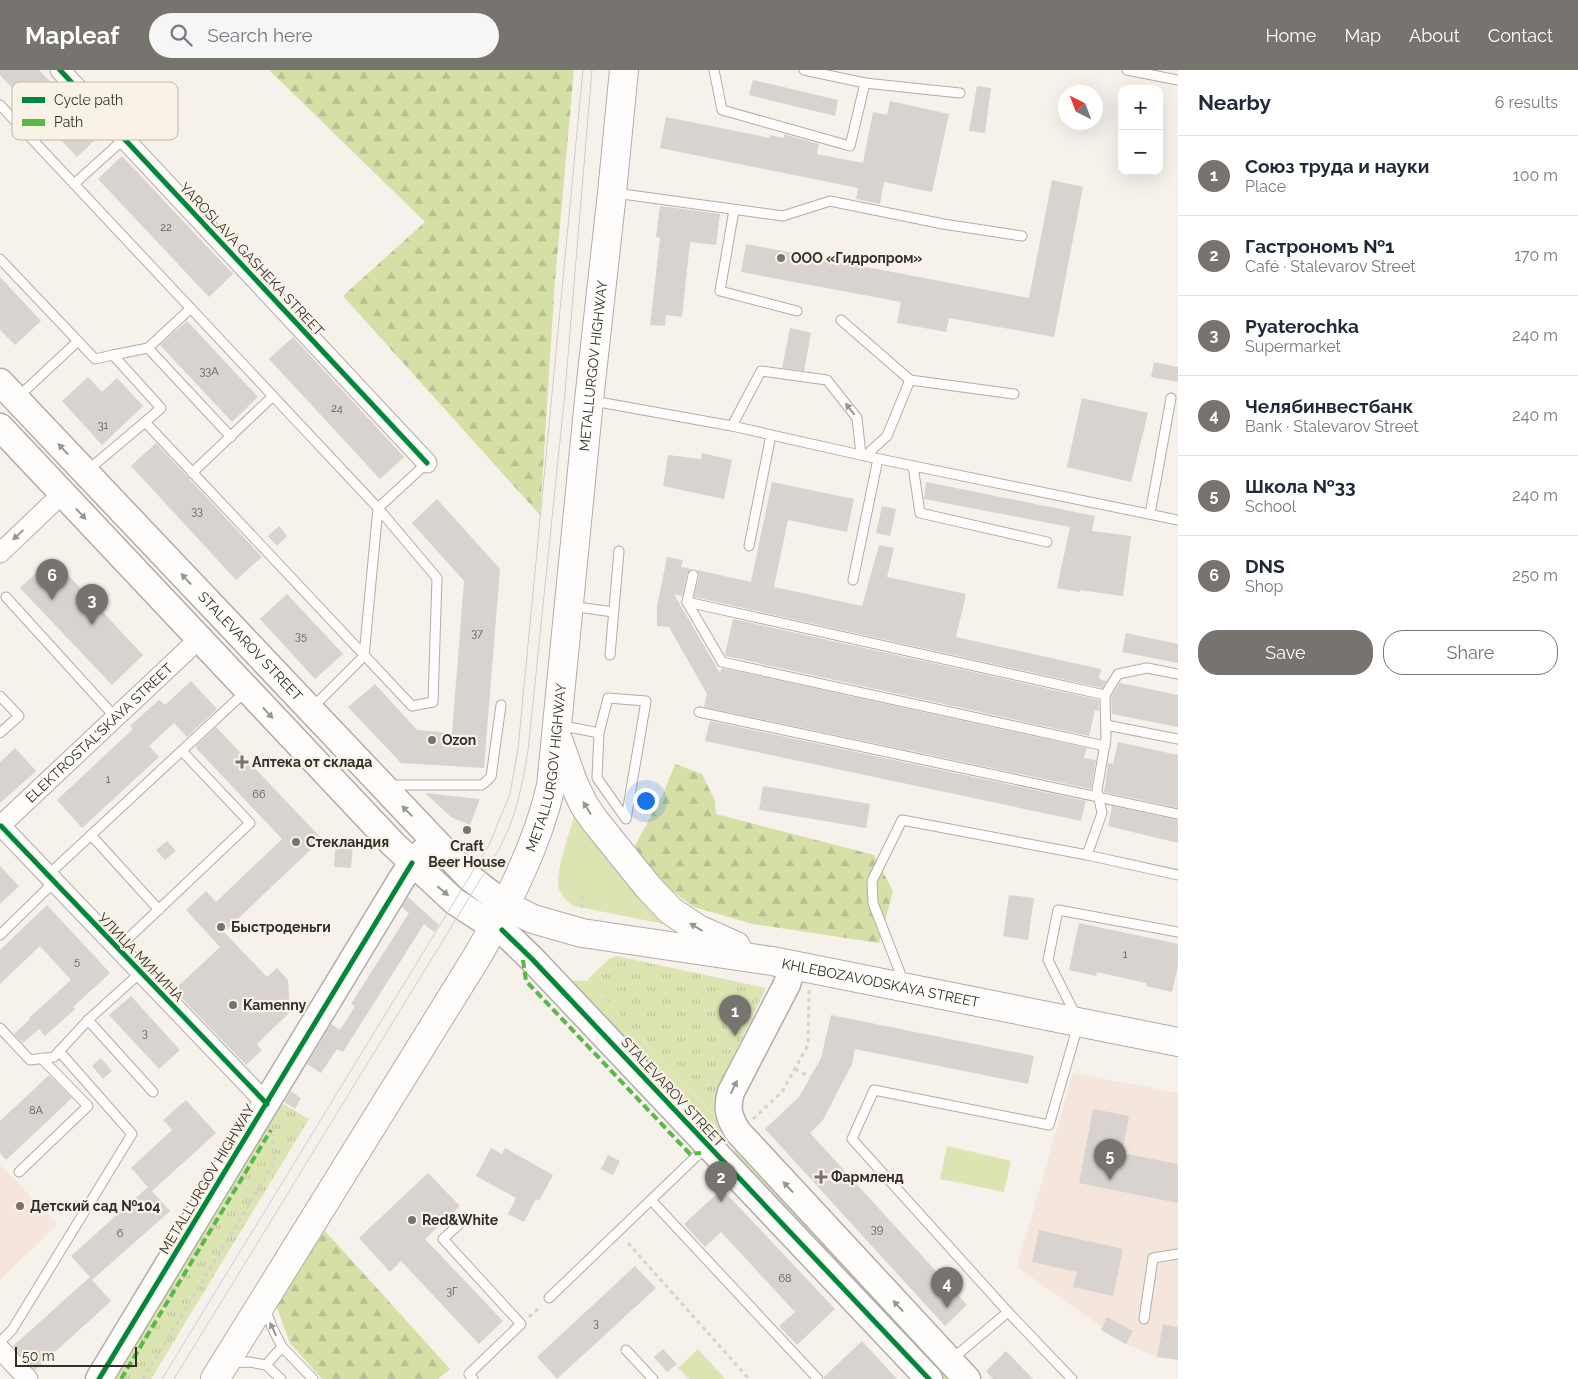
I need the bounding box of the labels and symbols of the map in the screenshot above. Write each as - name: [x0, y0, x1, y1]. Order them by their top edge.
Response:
- legend: [12, 82, 178, 140]
- north arrow: [1058, 85, 1103, 130]
- text: Cycle path: [54, 92, 123, 108]
- text: Path: [54, 114, 83, 130]
- street label: YAROSLAVA GASHEKA STREET: [177, 179, 328, 339]
- house number: 22: [160, 221, 172, 234]
- place label: ООО «Гидропром»: [791, 250, 922, 266]
- marker: ООО «Гидропром»: [775, 252, 787, 264]
- street label: METALLURGOV HIGHWAY: [576, 279, 610, 452]
- house number: 33А: [199, 365, 219, 378]
- house number: 24: [331, 402, 343, 415]
- one-way arrow: [844, 403, 855, 416]
- house number: 31: [98, 419, 109, 432]
- one-way arrow: [57, 443, 69, 455]
- house number: 33: [191, 505, 203, 518]
- one-way arrow: [75, 508, 87, 520]
- one-way arrow: [13, 529, 25, 541]
- pin: 6: [36, 559, 68, 600]
- one-way arrow: [180, 574, 192, 586]
- pin: 3: [76, 584, 108, 625]
- street label: STALEVAROV STREET: [195, 588, 306, 704]
- house number: 37: [471, 627, 483, 640]
- house number: 35: [295, 630, 307, 643]
- street label: ELEKTROSTAL'SKAYA STREET: [22, 660, 176, 806]
- street label: METALLURGOV HIGHWAY: [523, 682, 569, 854]
- one-way arrow: [262, 706, 274, 718]
- place label: Ozon: [442, 732, 476, 748]
- marker: Ozon: [426, 734, 438, 746]
- place label: Аптека от склада: [252, 754, 372, 770]
- marker: Аптека от склада: [236, 756, 248, 768]
- house number: 1: [106, 773, 111, 786]
- house number: 66: [252, 788, 266, 801]
- your location: [633, 788, 659, 814]
- one-way arrow: [582, 802, 591, 815]
- one-way arrow: [401, 806, 413, 818]
- marker: Craft Beer House: [461, 824, 473, 836]
- place label: Стекландия: [306, 834, 389, 850]
- marker: Стекландия: [290, 836, 302, 848]
- place label: Craft Beer House: [428, 838, 506, 870]
- one-way arrow: [436, 886, 449, 897]
- street label: УЛИЦА МИНИНА: [95, 910, 187, 1005]
- place label: Быстроденьги: [231, 919, 331, 935]
- marker: Быстроденьги: [215, 921, 227, 933]
- one-way arrow: [689, 922, 702, 931]
- house number: 1: [1123, 948, 1128, 961]
- house number: 5: [74, 955, 80, 968]
- street label: KHLEBOZAVODSKAYA STREET: [780, 955, 981, 1010]
- pin: 1: [719, 995, 751, 1036]
- place label: Kamenny: [243, 997, 307, 1013]
- marker: Kamenny: [227, 999, 239, 1011]
- house number: 3: [142, 1027, 148, 1040]
- street label: STALEVAROV STREET: [618, 1034, 728, 1150]
- one-way arrow: [730, 1080, 738, 1094]
- street label: METALLURGOV HIGHWAY: [156, 1101, 258, 1257]
- house number: 8А: [29, 1104, 43, 1117]
- pin: 5: [1094, 1139, 1126, 1180]
- pin: 2: [705, 1161, 737, 1202]
- place label: Фармленд: [831, 1169, 904, 1185]
- marker: Фармленд: [815, 1171, 827, 1183]
- one-way arrow: [782, 1181, 794, 1193]
- place label: Детский сад №104: [30, 1198, 161, 1214]
- marker: Детский сад №104: [14, 1200, 26, 1212]
- place label: Red&White: [422, 1212, 499, 1228]
- marker: Red&White: [406, 1214, 418, 1226]
- house number: 39: [871, 1223, 883, 1236]
- house number: 6: [117, 1227, 124, 1240]
- pin: 4: [931, 1267, 963, 1308]
- house number: 68: [778, 1272, 792, 1285]
- house number: 3Г: [446, 1285, 458, 1298]
- one-way arrow: [892, 1301, 904, 1313]
- house number: 3: [593, 1317, 599, 1330]
- one-way arrow: [269, 1322, 277, 1336]
- scale bar: [15, 1344, 138, 1367]

